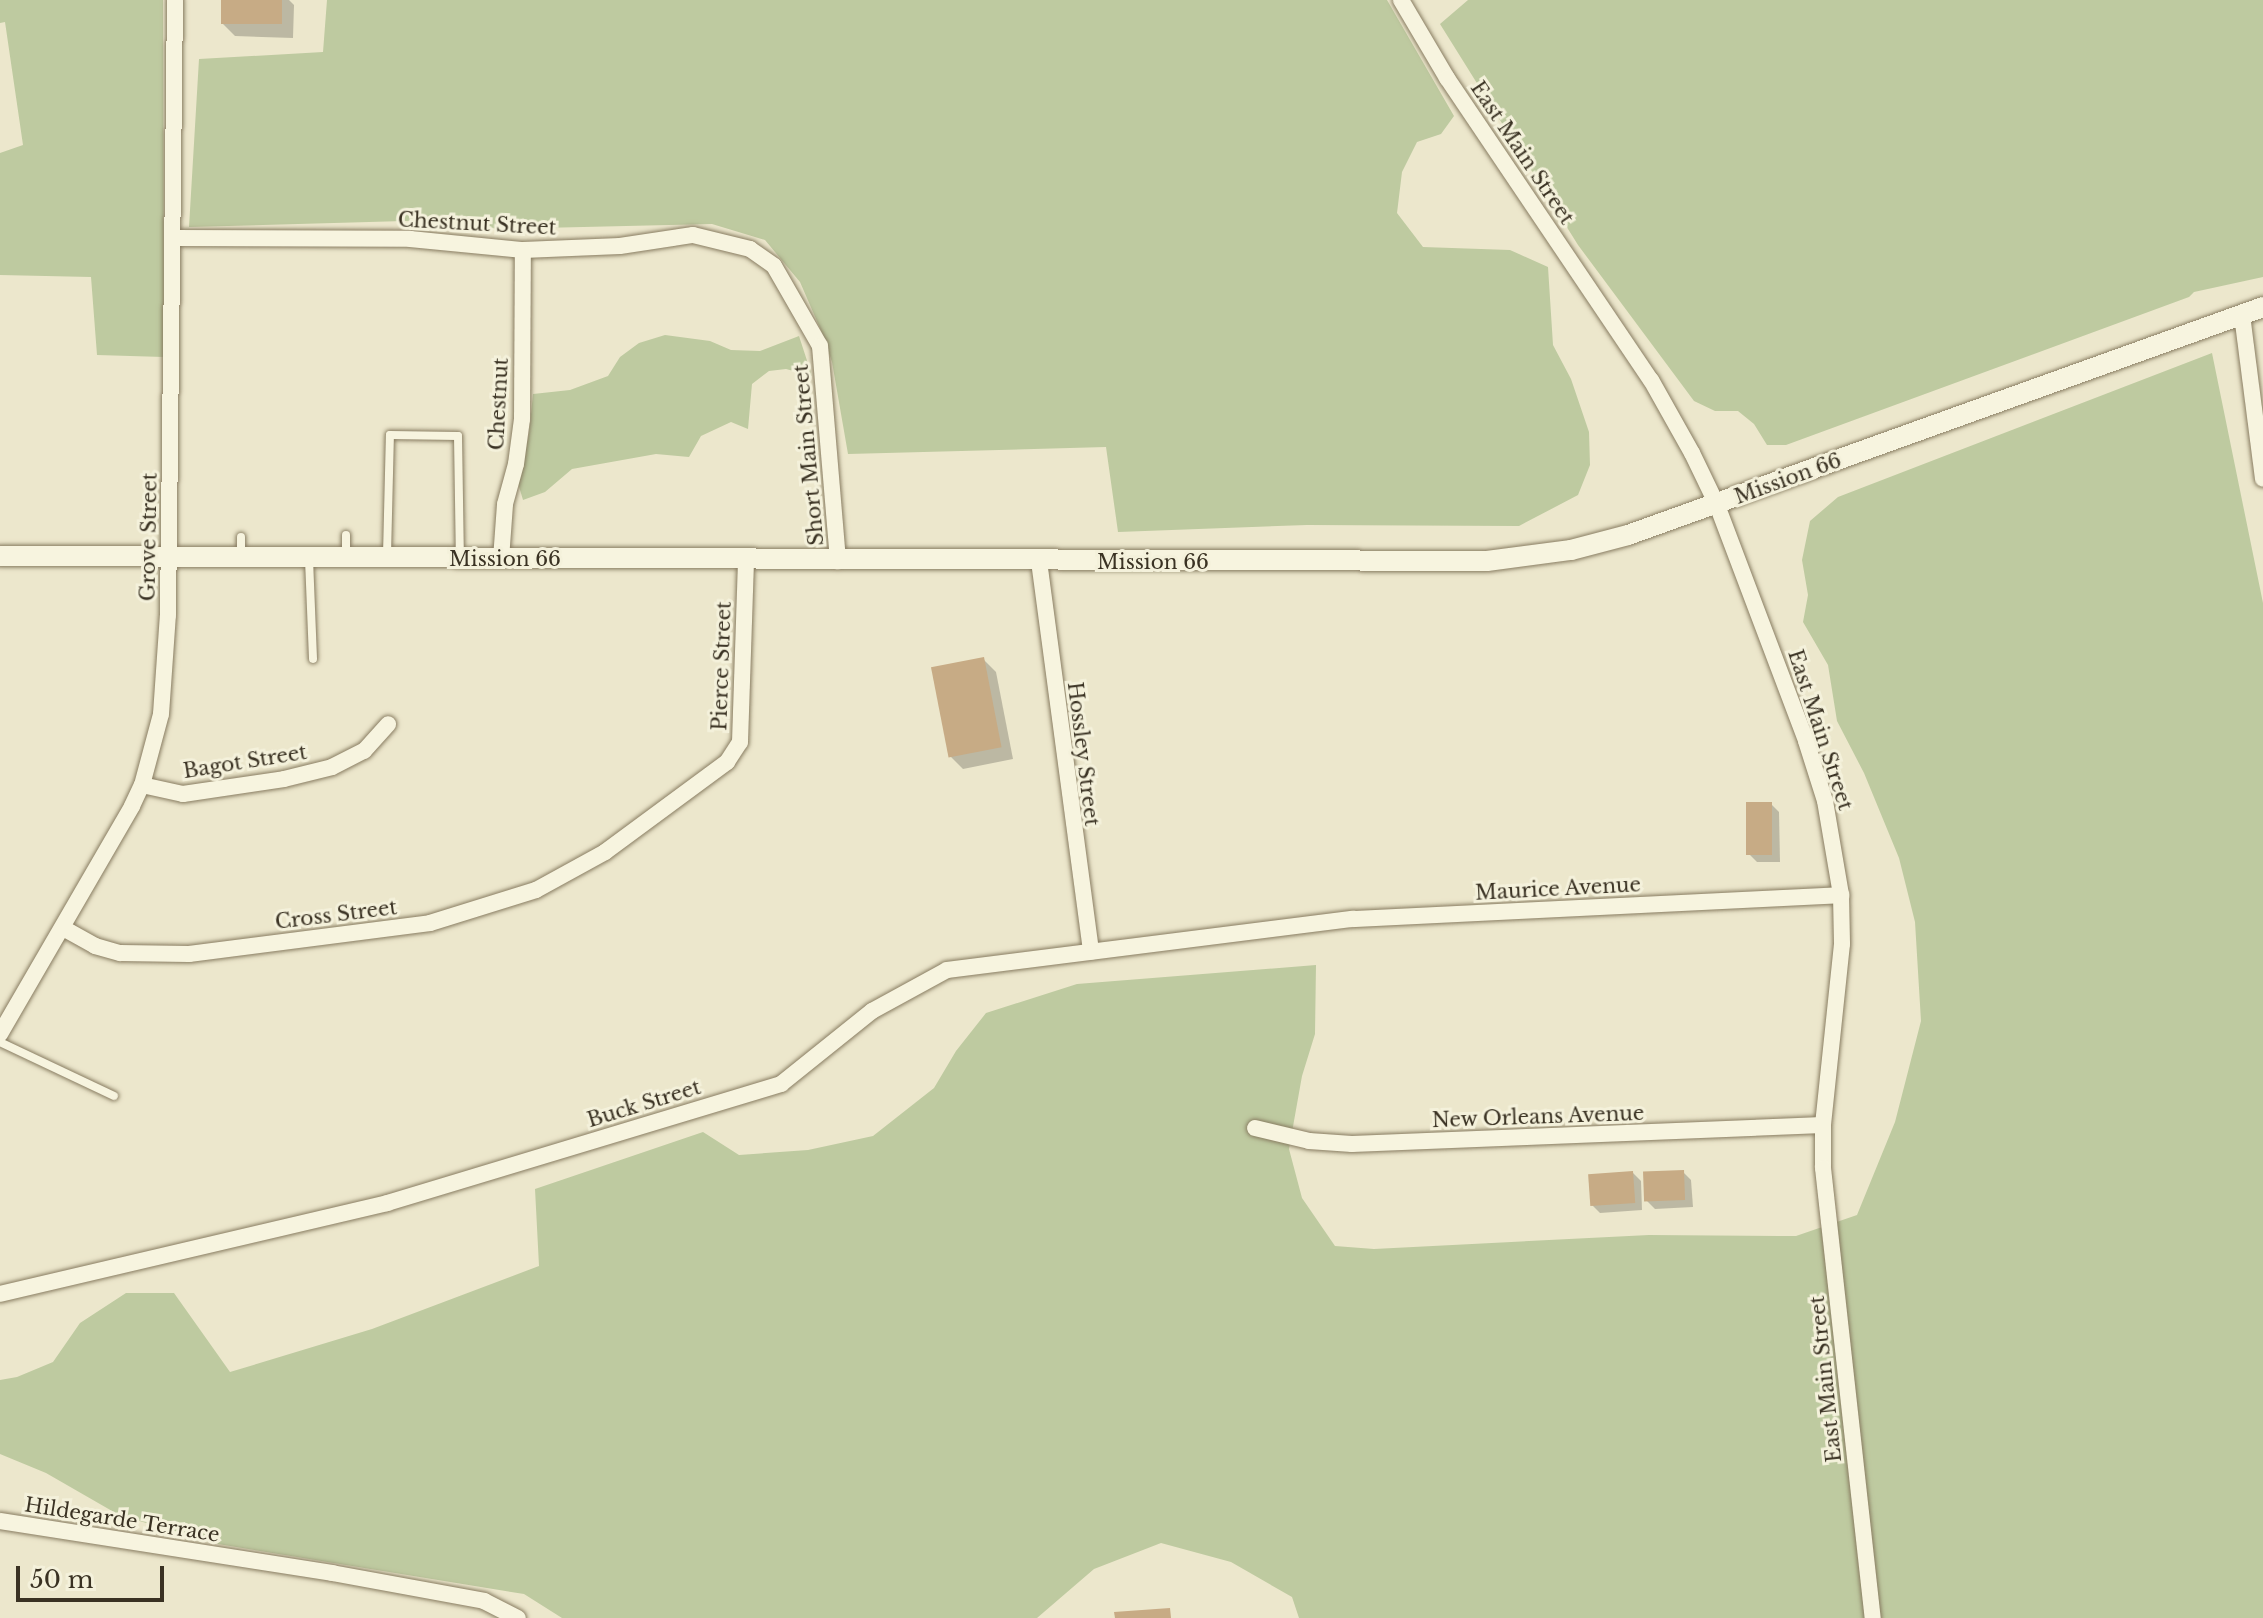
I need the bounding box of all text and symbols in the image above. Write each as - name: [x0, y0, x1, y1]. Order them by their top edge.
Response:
- street label: East Main Street: [1465, 77, 1579, 229]
- street label: Chestnut Street: [397, 208, 557, 240]
- street label: Chestnut: [485, 357, 513, 451]
- street label: Short Main Street: [789, 363, 829, 547]
- street label: Mission 66: [1731, 449, 1845, 509]
- street label: Grove Street: [136, 473, 162, 601]
- street label: Mission 66: [449, 547, 561, 571]
- street label: Mission 66: [1097, 550, 1209, 574]
- street label: Pierce Street: [708, 601, 736, 731]
- street label: East Main Street: [1783, 647, 1857, 813]
- street label: Hossley Street: [1062, 680, 1104, 828]
- street label: Bagot Street: [181, 740, 309, 784]
- street label: Maurice Avenue: [1474, 873, 1642, 905]
- street label: Cross Street: [274, 896, 398, 934]
- street label: Buck Street: [584, 1075, 704, 1133]
- street label: New Orleans Avenue: [1431, 1101, 1645, 1133]
- street label: East Main Street: [1805, 1295, 1847, 1463]
- street label: Hildegarde Terrace: [23, 1493, 221, 1547]
- scale bar: [20, 1550, 168, 1600]
- text: 50 m: [30, 1565, 93, 1594]

